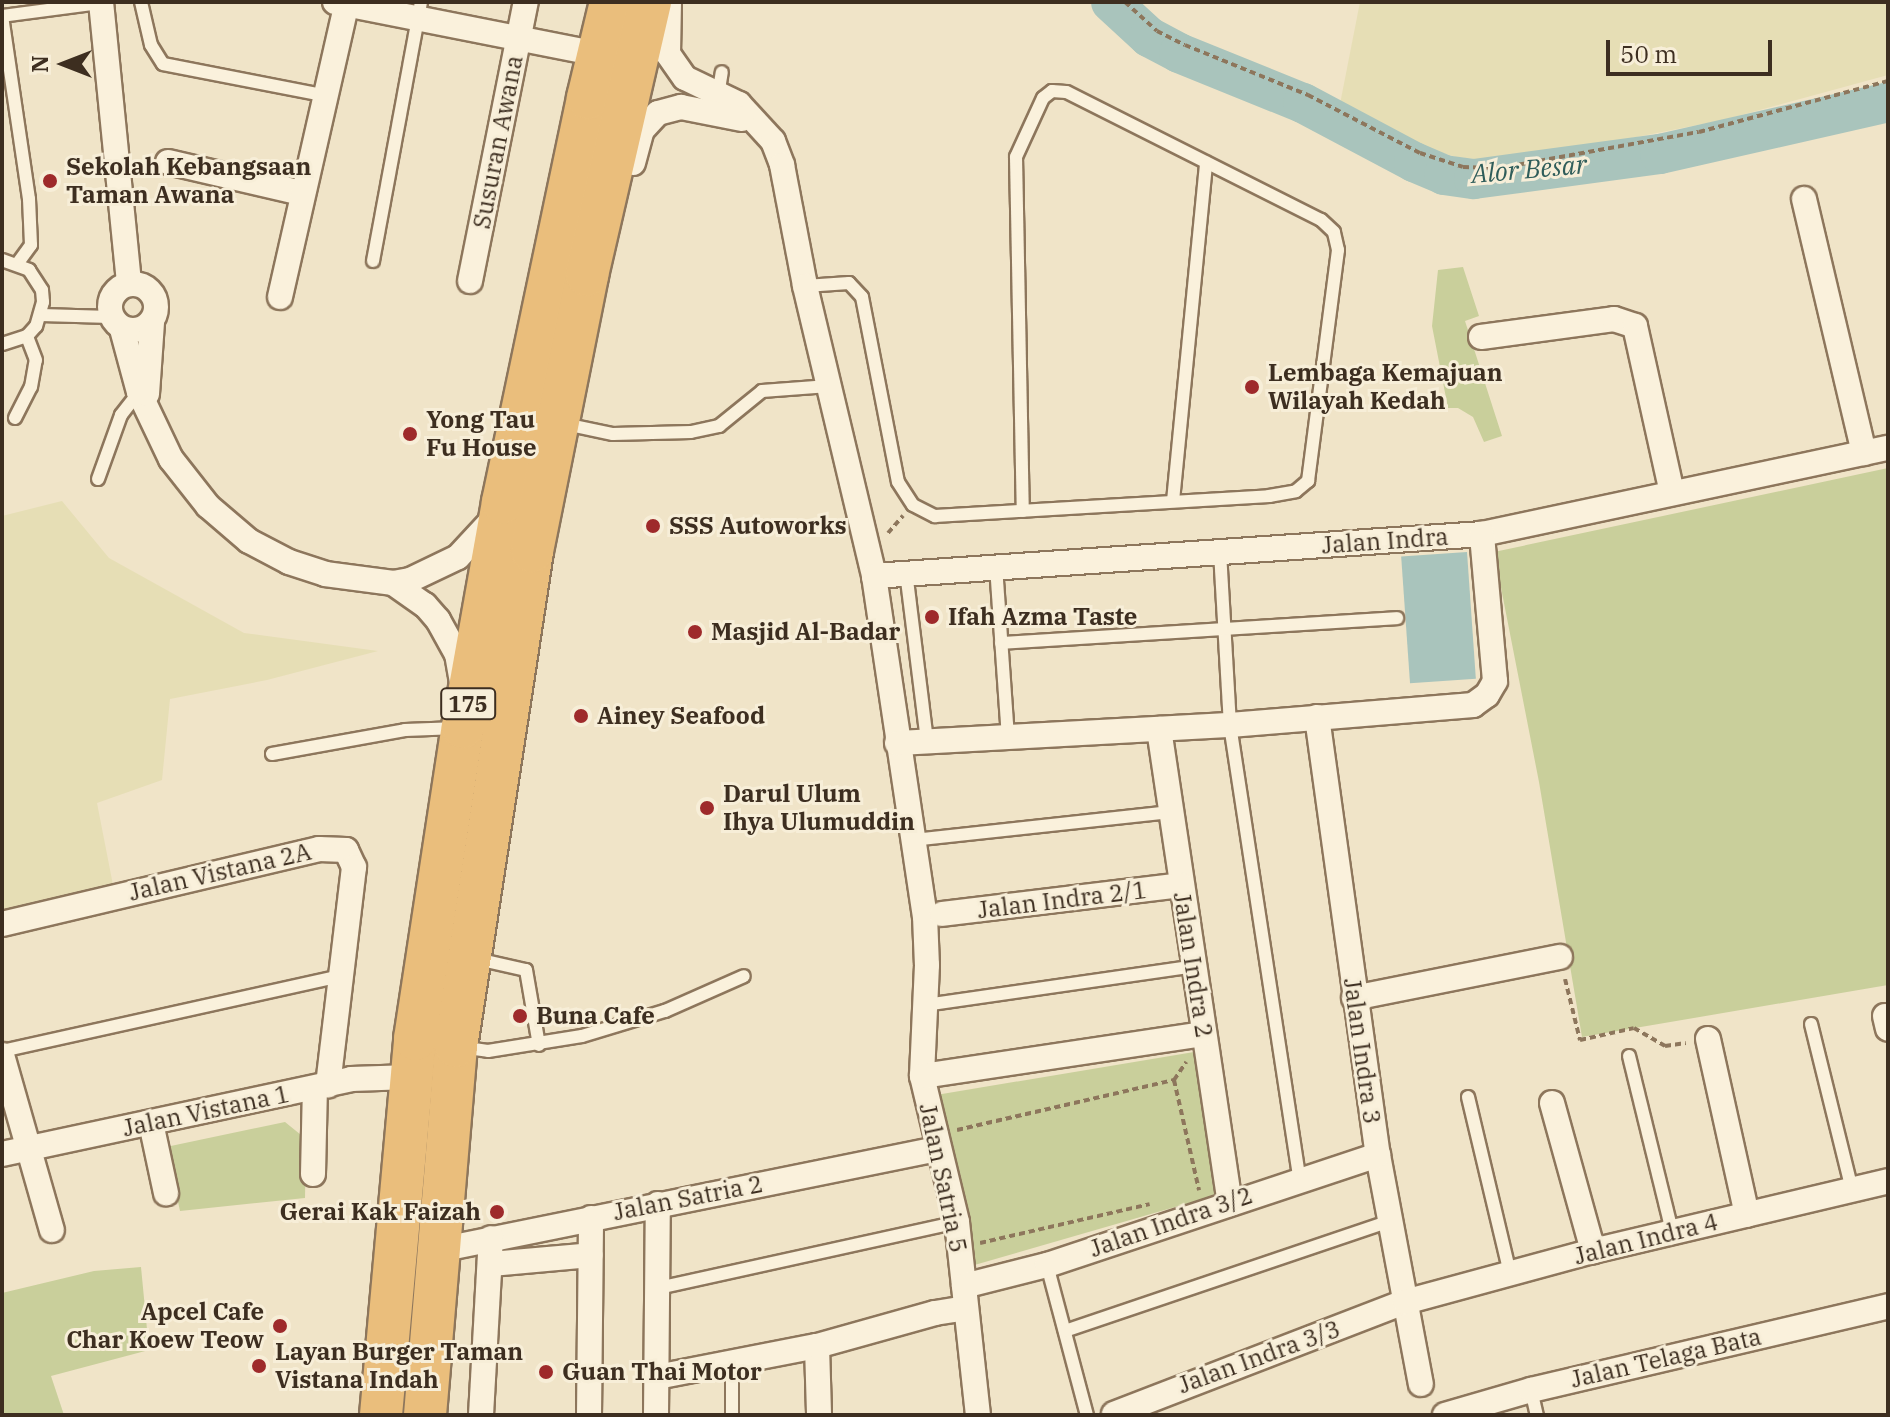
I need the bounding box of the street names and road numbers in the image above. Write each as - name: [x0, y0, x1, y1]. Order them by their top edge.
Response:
- street label: Susuran Awana: [467, 53, 529, 231]
- street label: Jalan Indra: [1321, 522, 1449, 560]
- road number: 175: [440, 686, 496, 722]
- street label: Jalan Vistana 2A: [126, 837, 314, 907]
- street label: Jalan Indra 2/1: [976, 875, 1148, 925]
- street label: Jalan Indra 2: [1167, 890, 1219, 1040]
- street label: Jalan Indra 3: [1338, 976, 1386, 1126]
- street label: Jalan Vistana 1: [120, 1079, 292, 1143]
- street label: Jalan Satria 5: [913, 1101, 973, 1255]
- street label: Jalan Satria 2: [611, 1169, 765, 1227]
- street label: Jalan Indra 3/2: [1086, 1181, 1256, 1263]
- street label: Jalan Indra 4: [1571, 1207, 1721, 1271]
- street label: Jalan Indra 3/3: [1174, 1314, 1344, 1400]
- street label: Jalan Telaga Bata: [1568, 1322, 1764, 1394]

